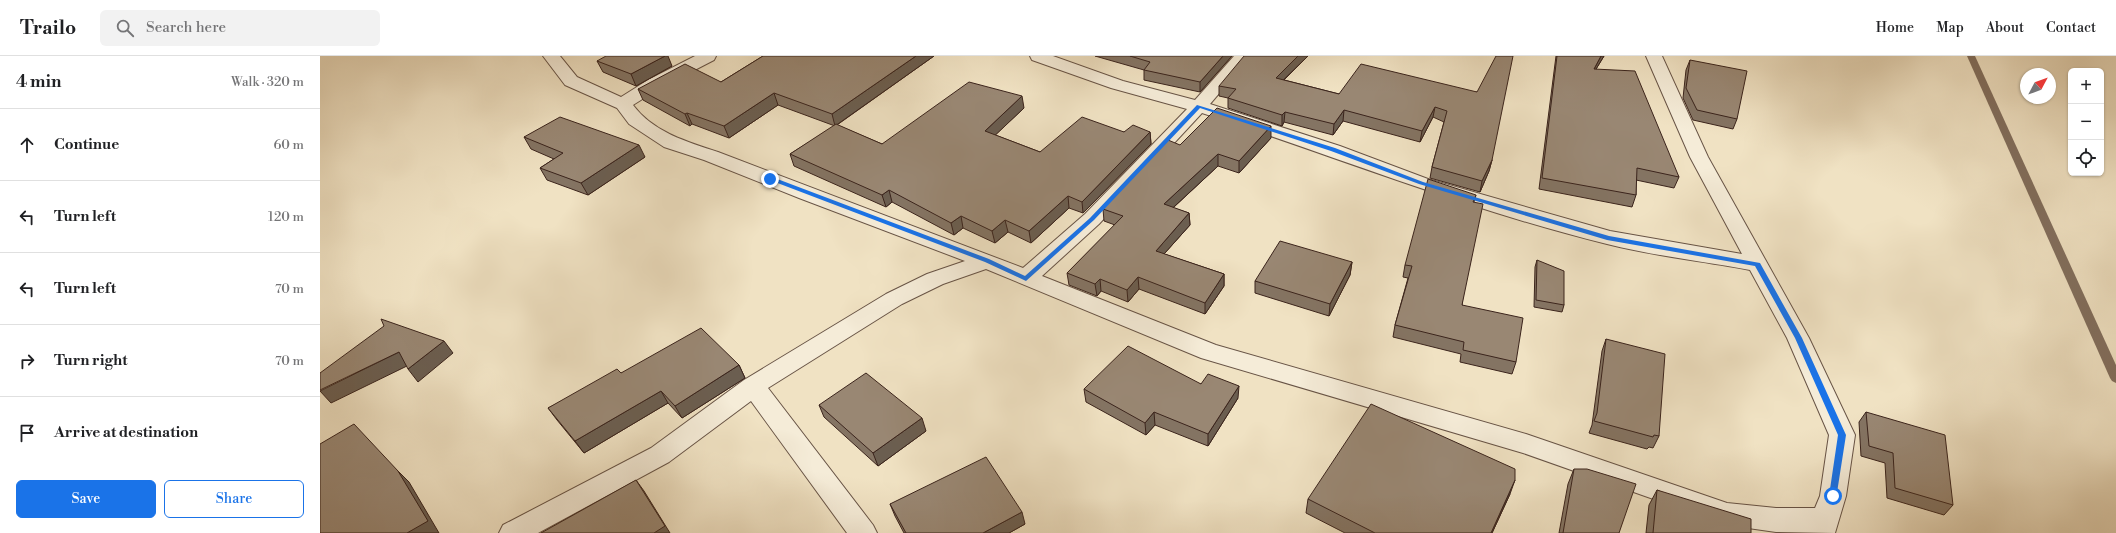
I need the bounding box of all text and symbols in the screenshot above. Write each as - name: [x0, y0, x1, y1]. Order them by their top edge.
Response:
- search box: [100, 10, 380, 46]
- text: Trailo: [20, 16, 76, 40]
- icon: search: [114, 17, 136, 39]
- text: Search here: [146, 18, 226, 37]
- text: Home: [1876, 19, 1914, 37]
- text: Map: [1936, 19, 1964, 37]
- text: About: [1986, 19, 2024, 37]
- text: Contact: [2046, 19, 2096, 37]
- north arrow: [2020, 68, 2056, 104]
- map controls: [2068, 68, 2104, 176]
- button: +: [2068, 68, 2104, 104]
- text: 4 min: [16, 71, 61, 93]
- text: Walk · 320 m: [231, 74, 304, 90]
- button: −: [2068, 104, 2104, 140]
- icon: ahead: [16, 134, 38, 156]
- text: Continue: [54, 135, 119, 154]
- text: 60 m: [273, 137, 304, 153]
- button: locate: [2068, 140, 2104, 176]
- route end: [761, 170, 779, 188]
- icon: left: [16, 206, 38, 228]
- text: Turn left: [54, 207, 116, 226]
- text: 120 m: [268, 209, 304, 225]
- icon: left: [16, 278, 38, 300]
- text: Turn left: [54, 279, 116, 298]
- text: 70 m: [275, 281, 304, 297]
- icon: right: [16, 350, 38, 372]
- text: Turn right: [54, 351, 128, 370]
- text: 70 m: [275, 353, 304, 369]
- icon: arrive: [16, 422, 38, 444]
- text: Arrive at destination: [54, 423, 198, 442]
- button: Save: [16, 480, 156, 518]
- button: Share: [164, 480, 304, 518]
- route start: [1824, 487, 1842, 505]

